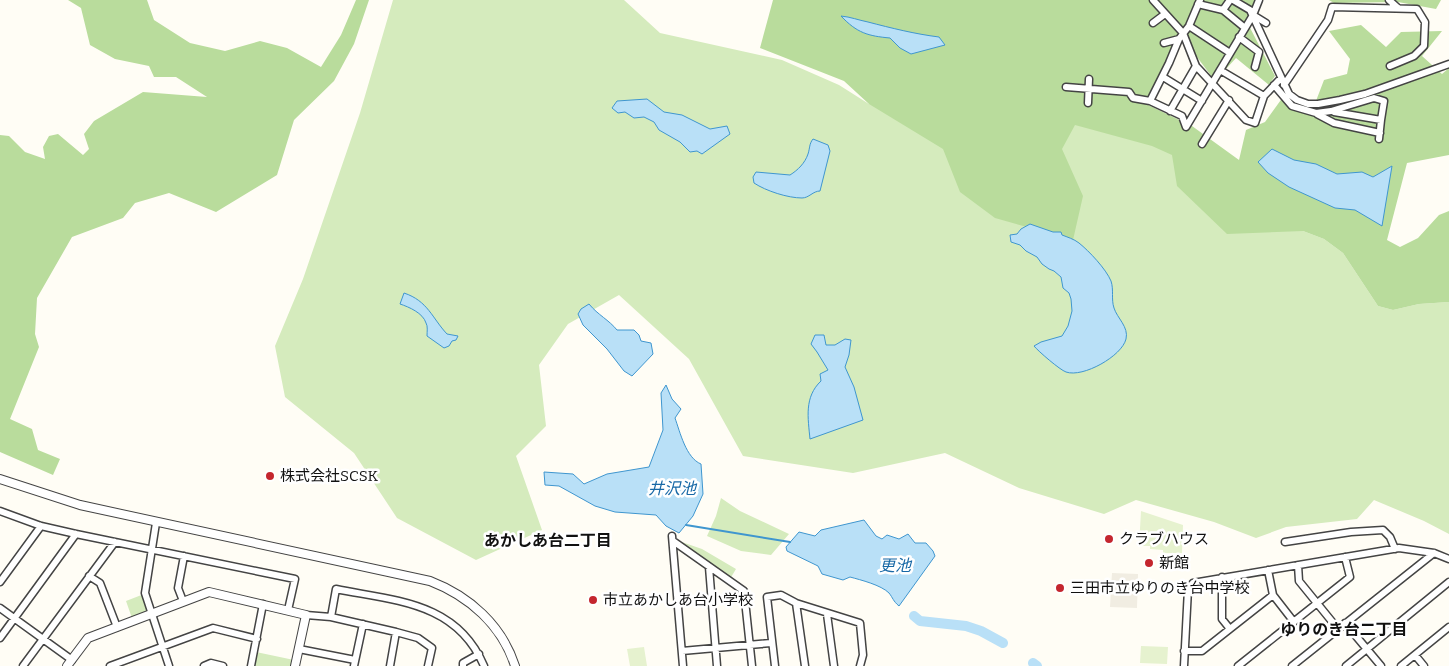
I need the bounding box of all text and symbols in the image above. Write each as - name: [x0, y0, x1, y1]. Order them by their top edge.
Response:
- place label: 株式会社SCSK: [280, 467, 378, 485]
- marker: 株式会社SCSK: [264, 470, 276, 482]
- water label: 井沢池: [648, 479, 698, 498]
- place label: クラブハウス: [1119, 530, 1209, 548]
- district label: あかしあ台二丁目: [484, 531, 612, 550]
- marker: クラブハウス: [1103, 533, 1115, 545]
- place label: 新館: [1159, 554, 1189, 572]
- water label: 更池: [879, 556, 913, 575]
- marker: 新館: [1143, 557, 1155, 569]
- place label: 三田市立ゆりのき台中学校: [1070, 579, 1250, 597]
- marker: 三田市立ゆりのき台中学校: [1054, 582, 1066, 594]
- place label: 市立あかしあ台小学校: [603, 591, 753, 609]
- marker: 市立あかしあ台小学校: [587, 594, 599, 606]
- district label: ゆりのき台二丁目: [1280, 620, 1408, 639]

